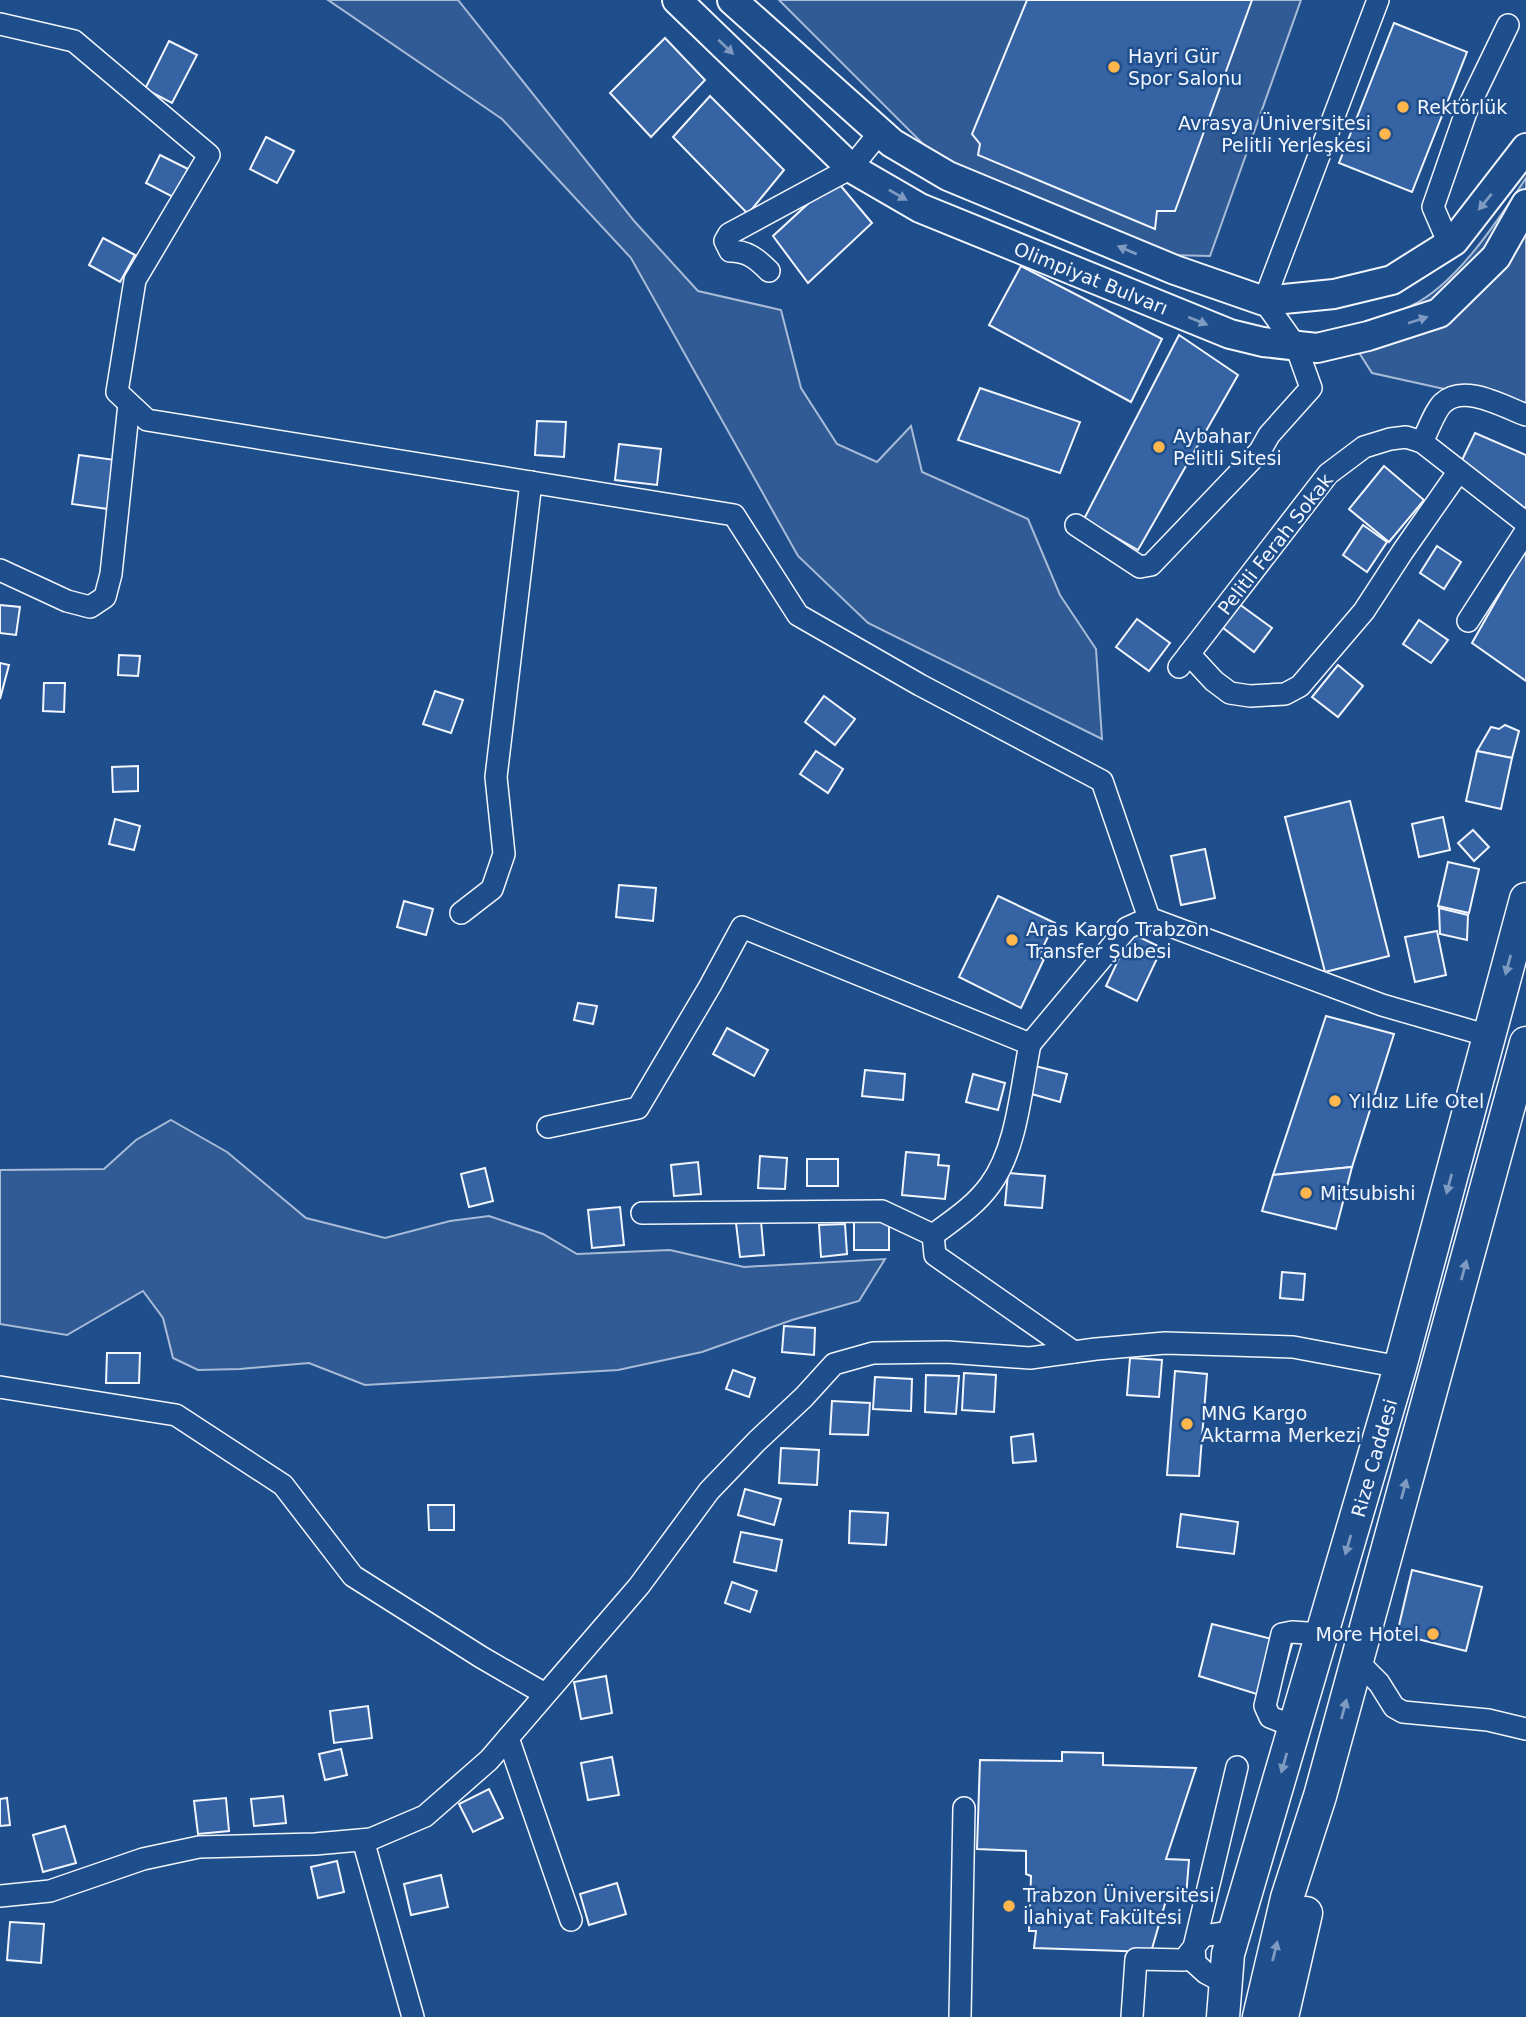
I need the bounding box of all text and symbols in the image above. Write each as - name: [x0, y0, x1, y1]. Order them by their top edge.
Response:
- one-way arrow: [717, 39, 734, 55]
- place label: Hayri Gür Spor Salonu: [1128, 45, 1242, 89]
- marker: Hayri Gür Spor Salonu: [1106, 59, 1122, 75]
- place label: Rektörlük: [1417, 96, 1507, 118]
- marker: Rektörlük: [1395, 99, 1411, 115]
- place label: Avrasya Üniversitesi Pelitli Yerleşkesi: [1178, 112, 1371, 156]
- marker: Avrasya Üniversitesi Pelitli Yerleşkesi: [1377, 126, 1393, 142]
- one-way arrow: [888, 189, 907, 201]
- one-way arrow: [1478, 193, 1493, 211]
- street label: Olimpiyat Bulvarı: [1011, 237, 1171, 319]
- one-way arrow: [1116, 244, 1137, 255]
- one-way arrow: [1407, 314, 1428, 325]
- one-way arrow: [1187, 316, 1208, 327]
- place label: Aybahar Pelitli Sitesi: [1173, 425, 1282, 469]
- marker: Aybahar Pelitli Sitesi: [1151, 439, 1167, 455]
- street label: Pelitli Ferah Sokak: [1213, 469, 1337, 619]
- place label: Aras Kargo Trabzon Transfer Şubesi: [1025, 918, 1209, 962]
- marker: Aras Kargo Trabzon Transfer Şubesi: [1004, 932, 1020, 948]
- one-way arrow: [1503, 954, 1513, 975]
- place label: Yıldız Life Otel: [1348, 1090, 1484, 1112]
- marker: Yıldız Life Otel: [1327, 1093, 1343, 1109]
- one-way arrow: [1444, 1174, 1454, 1195]
- place label: Mitsubishi: [1320, 1182, 1416, 1204]
- marker: Mitsubishi: [1298, 1185, 1314, 1201]
- one-way arrow: [1460, 1259, 1470, 1280]
- street label: Rize Caddesi: [1347, 1396, 1401, 1520]
- place label: MNG Kargo Aktarma Merkezi: [1201, 1402, 1361, 1446]
- marker: MNG Kargo Aktarma Merkezi: [1179, 1416, 1195, 1432]
- one-way arrow: [1400, 1478, 1410, 1499]
- one-way arrow: [1343, 1535, 1353, 1556]
- place label: More Hotel: [1316, 1623, 1419, 1645]
- marker: More Hotel: [1425, 1626, 1441, 1642]
- one-way arrow: [1339, 1697, 1350, 1719]
- one-way arrow: [1279, 1753, 1289, 1774]
- place label: Trabzon Üniversitesi İlahiyat Fakültesi: [1022, 1884, 1214, 1928]
- marker: Trabzon Üniversitesi İlahiyat Fakültesi: [1001, 1898, 1017, 1914]
- one-way arrow: [1269, 1940, 1280, 1962]

